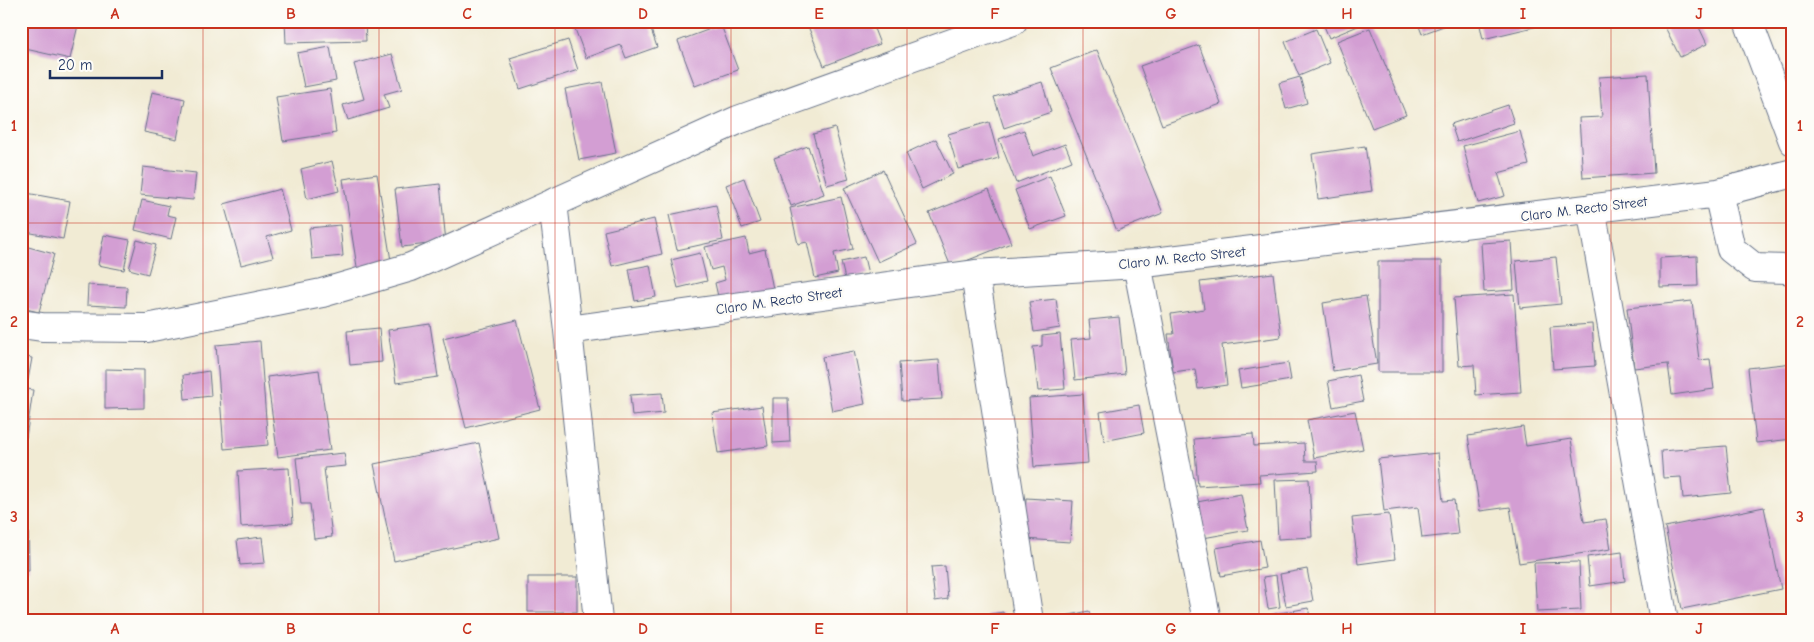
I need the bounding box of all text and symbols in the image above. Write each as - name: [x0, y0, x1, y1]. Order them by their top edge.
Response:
- text: A: [111, 5, 120, 23]
- text: B: [286, 5, 296, 23]
- text: C: [462, 5, 472, 23]
- text: D: [638, 5, 648, 23]
- text: E: [814, 5, 824, 23]
- text: F: [990, 5, 1000, 23]
- text: G: [1165, 5, 1177, 23]
- text: H: [1341, 5, 1353, 23]
- text: I: [1520, 5, 1526, 23]
- text: J: [1695, 5, 1703, 23]
- scale bar: [50, 48, 162, 80]
- text: 20 m: [58, 56, 92, 74]
- text: 1: [11, 117, 17, 135]
- text: 1: [1797, 117, 1803, 135]
- street label: Claro M. Recto Street: [1520, 193, 1649, 225]
- street label: Claro M. Recto Street: [1118, 243, 1247, 273]
- street label: Claro M. Recto Street: [715, 284, 844, 318]
- text: 2: [10, 313, 18, 331]
- text: 2: [1796, 313, 1804, 331]
- text: 3: [10, 508, 18, 526]
- text: 3: [1796, 508, 1804, 526]
- text: A: [111, 620, 120, 638]
- text: B: [286, 620, 296, 638]
- text: C: [462, 620, 472, 638]
- text: D: [638, 620, 648, 638]
- text: E: [814, 620, 824, 638]
- text: F: [990, 620, 1000, 638]
- text: G: [1165, 620, 1177, 638]
- text: H: [1341, 620, 1353, 638]
- text: I: [1520, 620, 1526, 638]
- text: J: [1695, 620, 1703, 638]

